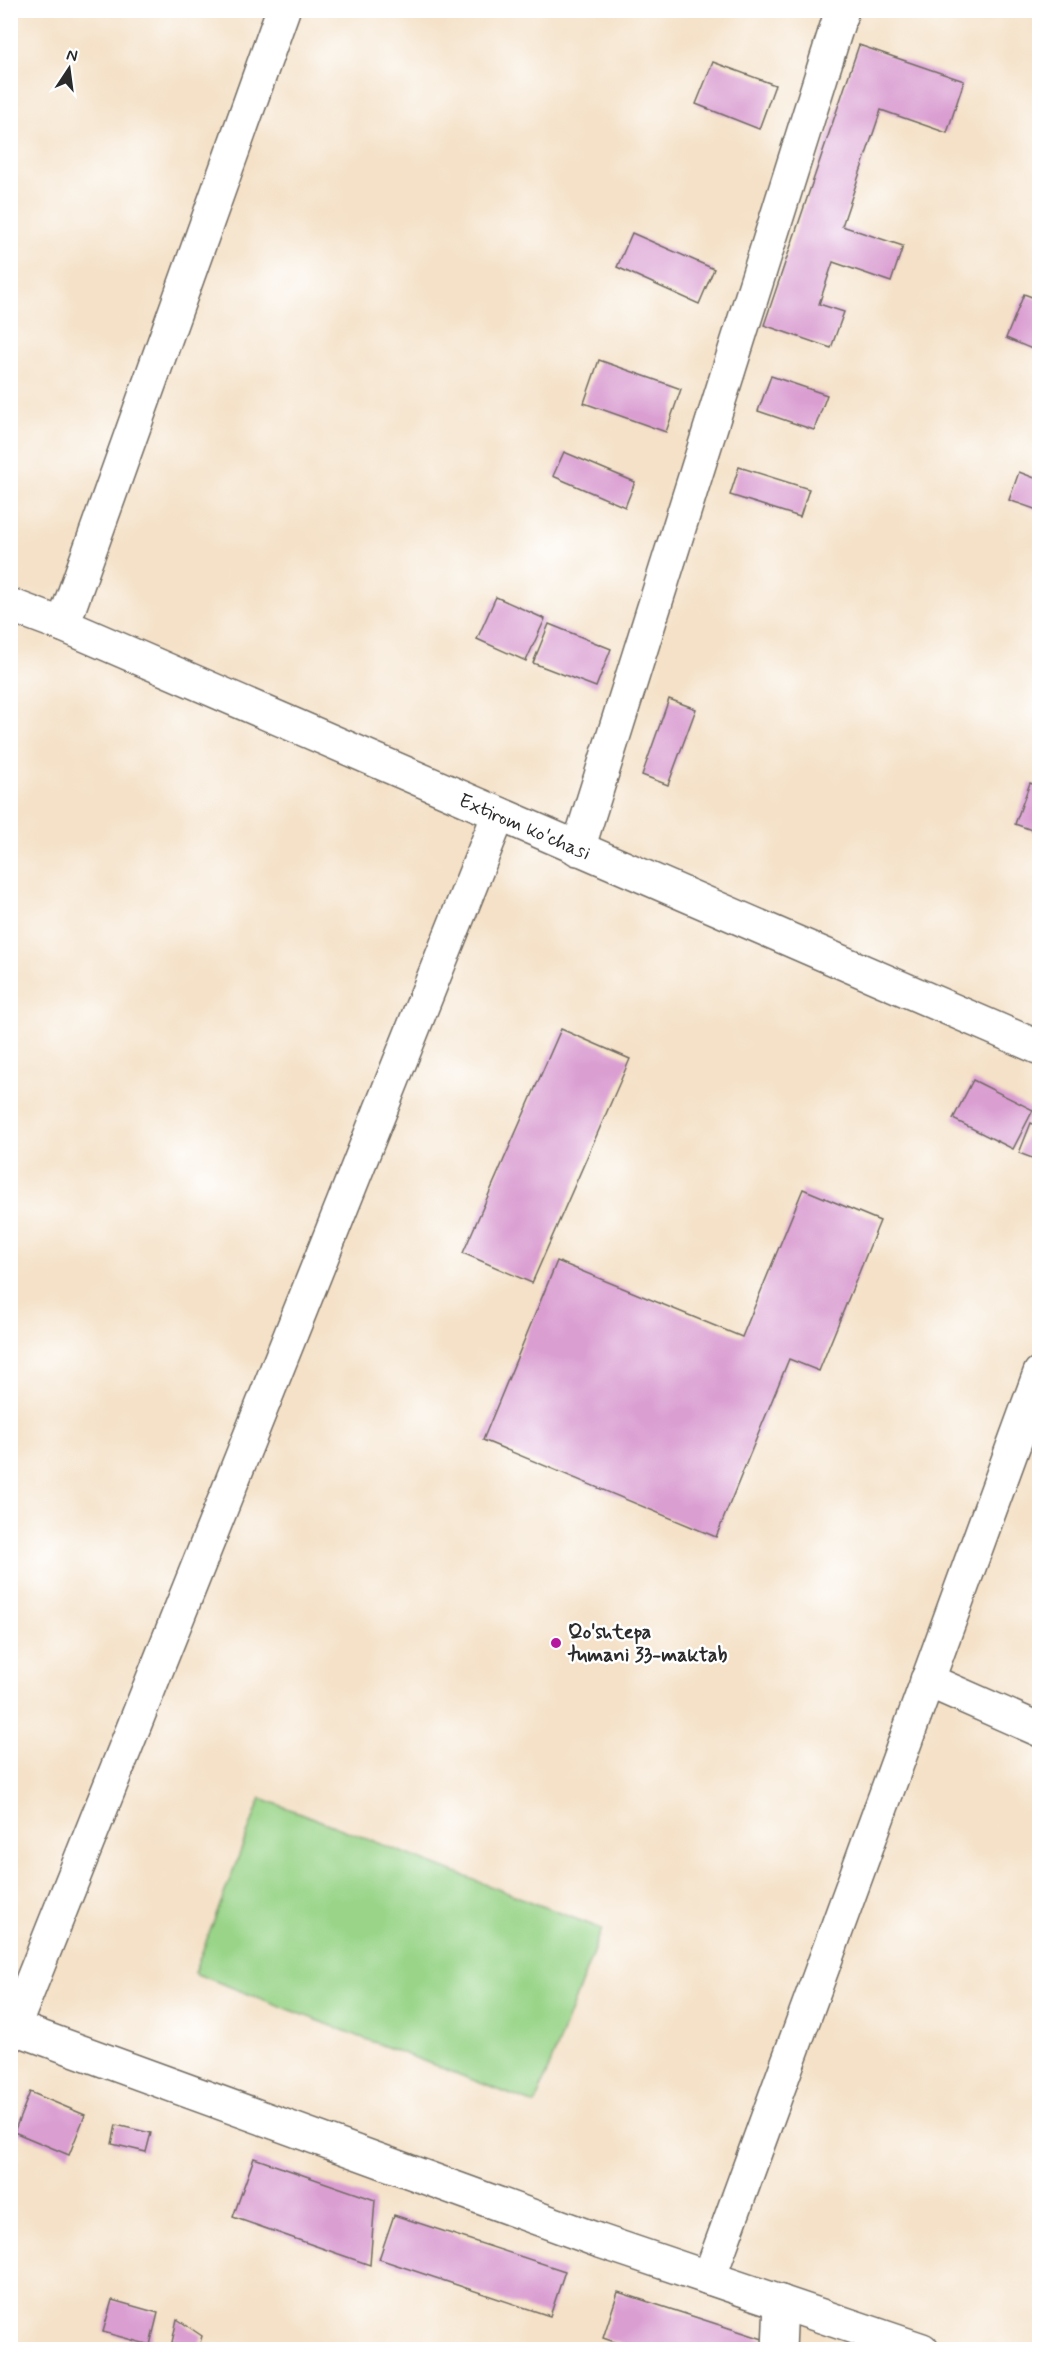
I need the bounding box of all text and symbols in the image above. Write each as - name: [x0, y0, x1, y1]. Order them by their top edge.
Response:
- north arrow: [39, 39, 99, 99]
- text: N: [64, 44, 80, 67]
- street label: Extirom ko'chasi: [454, 787, 595, 867]
- place label: Qo'shtepa tumani 33-maktab: [567, 1619, 728, 1669]
- marker: Qo'shtepa tumani 33-maktab: [549, 1636, 563, 1650]

